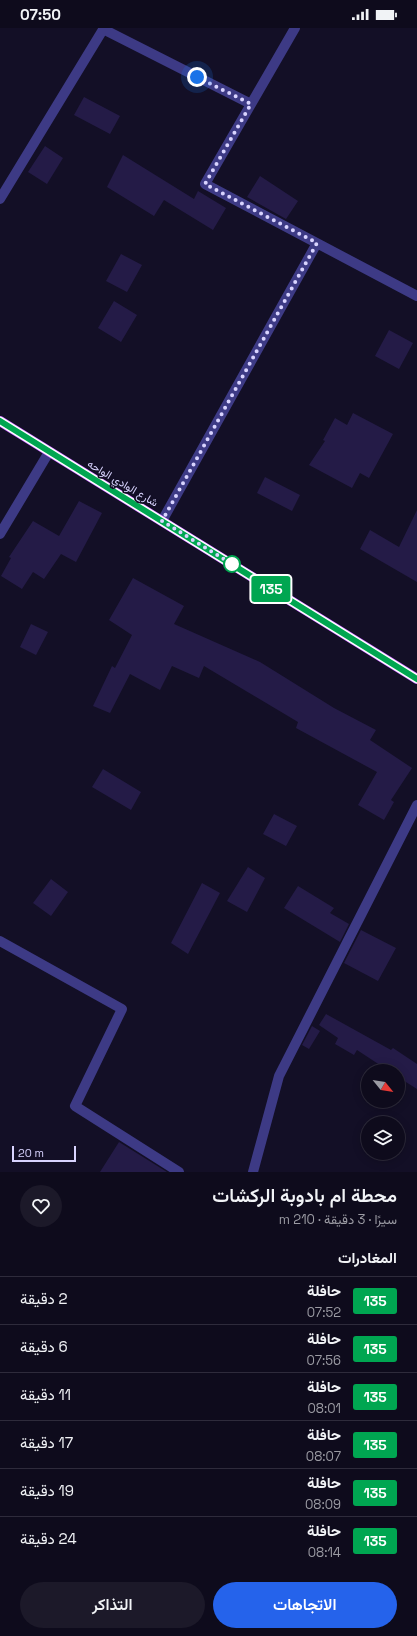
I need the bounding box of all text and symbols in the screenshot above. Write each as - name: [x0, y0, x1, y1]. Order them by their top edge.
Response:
- text: 07:50: [20, 5, 61, 24]
- your location: [187, 67, 207, 87]
- street label: شارع الوادي الواحه: [83, 456, 161, 512]
- unlabelled marker: [223, 555, 241, 573]
- line badge: 135: [248, 576, 294, 602]
- text: 135: [259, 580, 283, 598]
- north arrow: [361, 1064, 405, 1108]
- map controls: [361, 1064, 405, 1160]
- button: layers: [361, 1116, 405, 1160]
- scale bar: [12, 1144, 76, 1163]
- text: 20 m: [18, 1146, 44, 1160]
- text: محطة ام بادوبة الركشات: [212, 1183, 397, 1208]
- button: heart: [20, 1185, 62, 1227]
- text: سيرًا · 3 دقيقة · 210 m: [279, 1211, 397, 1228]
- text: المغادرات: [338, 1248, 397, 1267]
- text: حافلة: [307, 1281, 341, 1300]
- text: 2 دقيقة: [20, 1289, 68, 1308]
- text: 135: [363, 1292, 387, 1310]
- text: 07:52: [307, 1304, 341, 1321]
- text: حافلة: [307, 1329, 341, 1348]
- text: 6 دقيقة: [20, 1337, 68, 1356]
- text: 135: [363, 1340, 387, 1358]
- text: 07:56: [307, 1352, 341, 1369]
- text: حافلة: [307, 1377, 341, 1396]
- text: 11 دقيقة: [20, 1385, 71, 1404]
- text: 135: [363, 1388, 387, 1406]
- text: 08:01: [308, 1400, 341, 1417]
- text: حافلة: [307, 1425, 341, 1444]
- text: 17 دقيقة: [20, 1433, 73, 1452]
- text: 135: [363, 1436, 387, 1454]
- text: 08:07: [306, 1448, 341, 1465]
- text: حافلة: [307, 1473, 341, 1492]
- text: 19 دقيقة: [20, 1481, 74, 1500]
- text: 135: [363, 1484, 387, 1502]
- text: 08:09: [305, 1496, 341, 1513]
- text: حافلة: [307, 1521, 341, 1540]
- text: 24 دقيقة: [20, 1529, 77, 1548]
- text: 135: [363, 1532, 387, 1550]
- text: 08:14: [308, 1544, 341, 1561]
- button: التذاكر: [20, 1582, 205, 1628]
- button: الاتجاهات: [213, 1582, 397, 1628]

